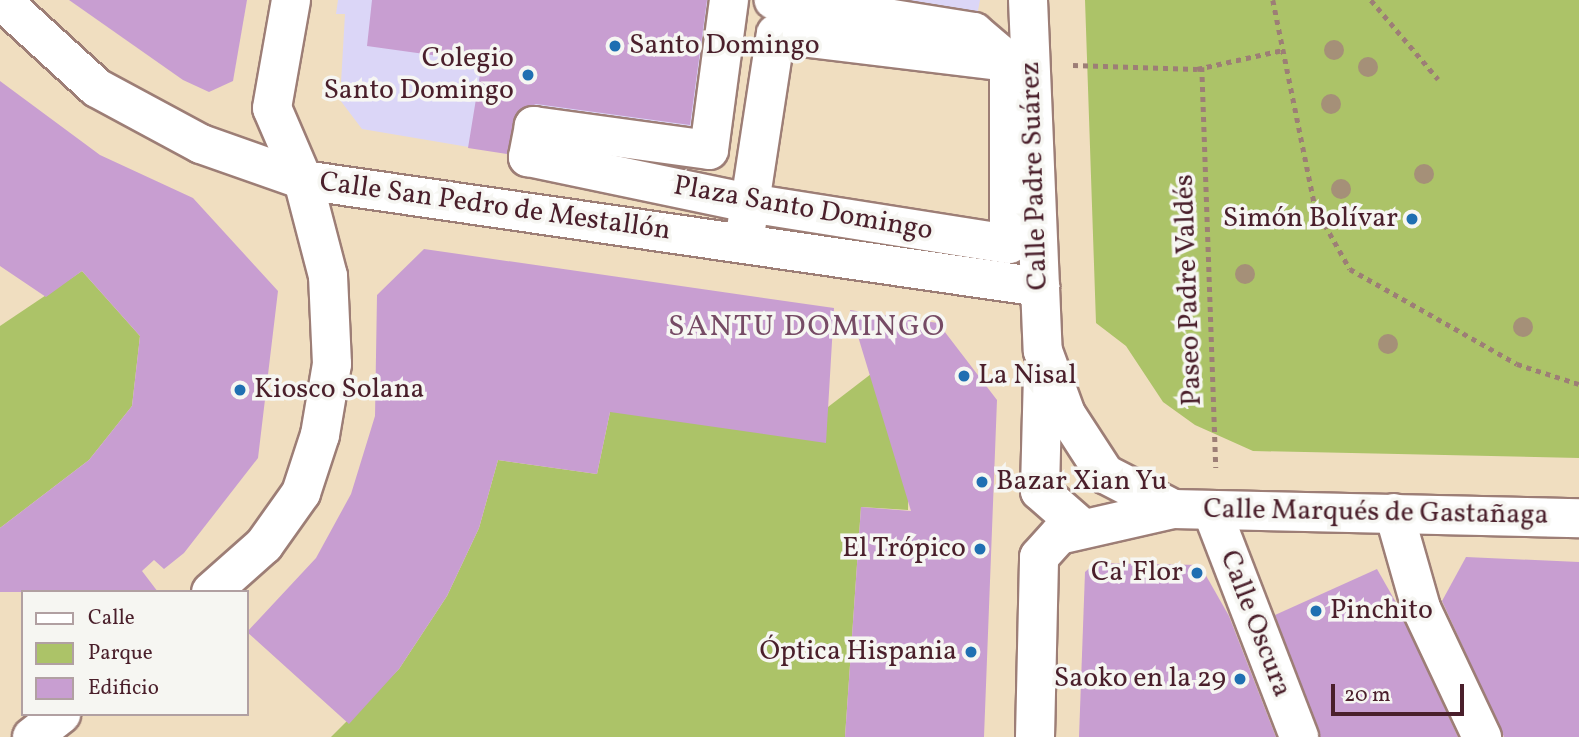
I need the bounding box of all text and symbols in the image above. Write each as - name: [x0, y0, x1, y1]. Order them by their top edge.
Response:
- place label: Santo Domingo: [629, 29, 820, 63]
- marker: Santo Domingo: [607, 38, 623, 54]
- place label: Colegio Santo Domingo: [323, 42, 514, 108]
- street label: Calle Padre Suárez: [1014, 61, 1056, 291]
- marker: Colegio Santo Domingo: [520, 67, 536, 83]
- street label: Calle San Pedro de Mestallón: [317, 166, 673, 248]
- street label: Plaza Santo Domingo: [671, 170, 935, 248]
- street label: Paseo Padre Valdés: [1168, 173, 1210, 407]
- place label: Simón Bolívar: [1223, 202, 1398, 236]
- marker: Simón Bolívar: [1404, 211, 1420, 227]
- district label: SANTU DOMINGO: [670, 309, 944, 345]
- place label: La Nisal: [978, 359, 1077, 393]
- marker: La Nisal: [956, 368, 972, 384]
- place label: Kiosco Solana: [254, 373, 424, 407]
- marker: Kiosco Solana: [232, 382, 248, 398]
- place label: Bazar Xian Yu: [996, 465, 1168, 499]
- marker: Bazar Xian Yu: [974, 474, 990, 490]
- street label: Calle Marqués de Gastañaga: [1203, 493, 1549, 533]
- place label: El Trópico: [841, 532, 966, 566]
- marker: El Trópico: [972, 541, 988, 557]
- street label: Calle Oscura: [1212, 546, 1298, 702]
- place label: Ca' Flor: [1091, 556, 1183, 590]
- marker: Ca' Flor: [1189, 565, 1205, 581]
- legend: [21, 590, 248, 716]
- place label: Pinchito: [1330, 594, 1433, 628]
- marker: Pinchito: [1308, 603, 1324, 619]
- text: Calle: [88, 604, 135, 633]
- place label: Óptica Hispania: [760, 635, 957, 669]
- text: Parque: [88, 639, 153, 668]
- marker: Óptica Hispania: [963, 644, 979, 660]
- place label: Saoko en la 29: [1054, 662, 1226, 696]
- scale bar: [1334, 670, 1467, 714]
- marker: Saoko en la 29: [1232, 671, 1248, 687]
- text: Edificio: [88, 674, 159, 703]
- text: 20 m: [1344, 681, 1390, 710]

